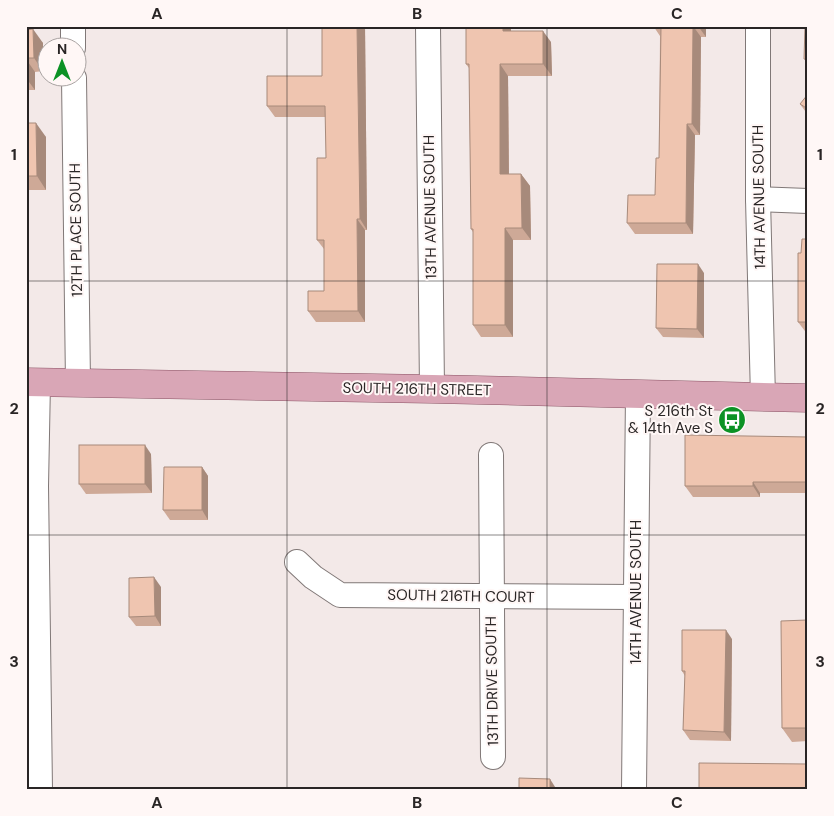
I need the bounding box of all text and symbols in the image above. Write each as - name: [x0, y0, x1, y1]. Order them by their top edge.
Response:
- text: A: [151, 3, 163, 24]
- text: B: [412, 3, 422, 24]
- text: C: [671, 3, 683, 24]
- north arrow: [38, 38, 88, 88]
- text: N: [57, 40, 67, 58]
- street label: 14TH AVENUE SOUTH: [748, 125, 770, 269]
- street label: 13TH AVENUE SOUTH: [419, 135, 441, 279]
- text: 1: [11, 144, 17, 165]
- text: 1: [817, 144, 823, 165]
- street label: 12TH PLACE SOUTH: [65, 163, 87, 297]
- street label: SOUTH 216TH STREET: [342, 378, 492, 400]
- text: 2: [9, 398, 19, 419]
- text: 2: [815, 398, 825, 419]
- place label: S 216th St & 14th Ave S: [628, 401, 713, 438]
- bus stop icon: S 216th St & 14th Ave S: [717, 405, 747, 435]
- street label: 14TH AVENUE SOUTH: [626, 520, 646, 664]
- street label: SOUTH 216TH COURT: [387, 585, 535, 607]
- street label: 13TH DRIVE SOUTH: [481, 616, 503, 746]
- text: 3: [9, 651, 19, 672]
- text: 3: [815, 651, 825, 672]
- text: A: [151, 792, 163, 813]
- text: B: [412, 792, 422, 813]
- text: C: [671, 792, 683, 813]

